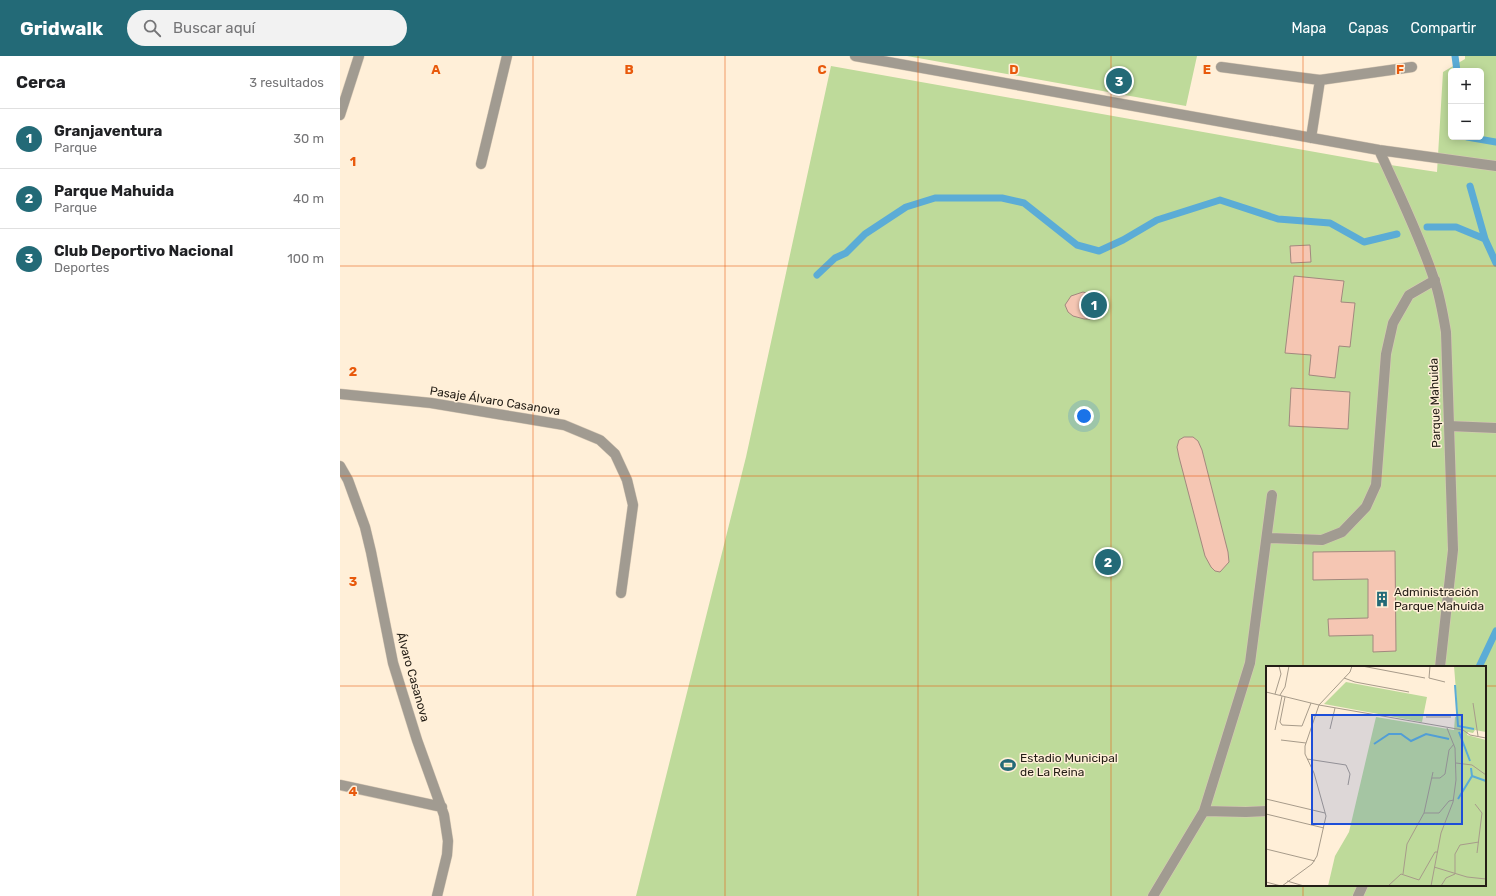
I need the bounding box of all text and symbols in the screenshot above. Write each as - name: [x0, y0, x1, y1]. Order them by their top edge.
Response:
- search box: [127, 10, 407, 46]
- text: Gridwalk: [20, 17, 103, 40]
- icon: search: [141, 17, 163, 39]
- text: Buscar aquí: [173, 19, 255, 37]
- text: Mapa: [1291, 20, 1326, 37]
- text: Capas: [1348, 20, 1389, 37]
- text: Compartir: [1411, 20, 1476, 37]
- text: A: [431, 62, 441, 77]
- text: B: [624, 62, 634, 77]
- text: C: [817, 62, 827, 77]
- text: D: [1009, 62, 1019, 77]
- text: E: [1203, 62, 1211, 77]
- text: F: [1396, 62, 1404, 77]
- pin: 3: [1106, 66, 1132, 96]
- map controls: [1448, 68, 1484, 140]
- button: +: [1448, 68, 1484, 104]
- text: Cerca: [16, 72, 66, 92]
- text: 3 resultados: [249, 75, 324, 90]
- button: −: [1448, 104, 1484, 140]
- text: Granjaventura: [54, 122, 162, 140]
- text: 1: [26, 131, 32, 146]
- text: 30 m: [293, 131, 324, 146]
- text: Parque: [54, 140, 97, 155]
- text: 1: [350, 154, 356, 169]
- text: Parque Mahuida: [54, 182, 174, 200]
- text: 2: [25, 191, 33, 206]
- text: 40 m: [293, 191, 324, 206]
- text: Parque: [54, 200, 97, 215]
- text: Club Deportivo Nacional: [54, 242, 233, 260]
- text: 3: [25, 251, 33, 266]
- text: 100 m: [287, 251, 324, 266]
- text: Deportes: [54, 260, 109, 275]
- pin: 1: [1081, 290, 1107, 320]
- street label: Parque Mahuida: [1426, 358, 1444, 448]
- text: 2: [349, 364, 357, 379]
- street label: Pasaje Álvaro Casanova: [429, 384, 561, 418]
- your location: [1074, 406, 1094, 426]
- pin: 2: [1095, 547, 1121, 577]
- text: 3: [349, 574, 358, 589]
- place label: Administración Parque Mahuida: [1394, 585, 1484, 613]
- building icon: Administración Parque Mahuida: [1373, 590, 1391, 608]
- street label: Álvaro Casanova: [394, 631, 432, 723]
- inset map: [1266, 666, 1486, 886]
- place label: Estadio Municipal de La Reina: [1020, 751, 1118, 779]
- sports icon: Estadio Municipal de La Reina: [999, 756, 1017, 774]
- text: 4: [349, 784, 358, 799]

